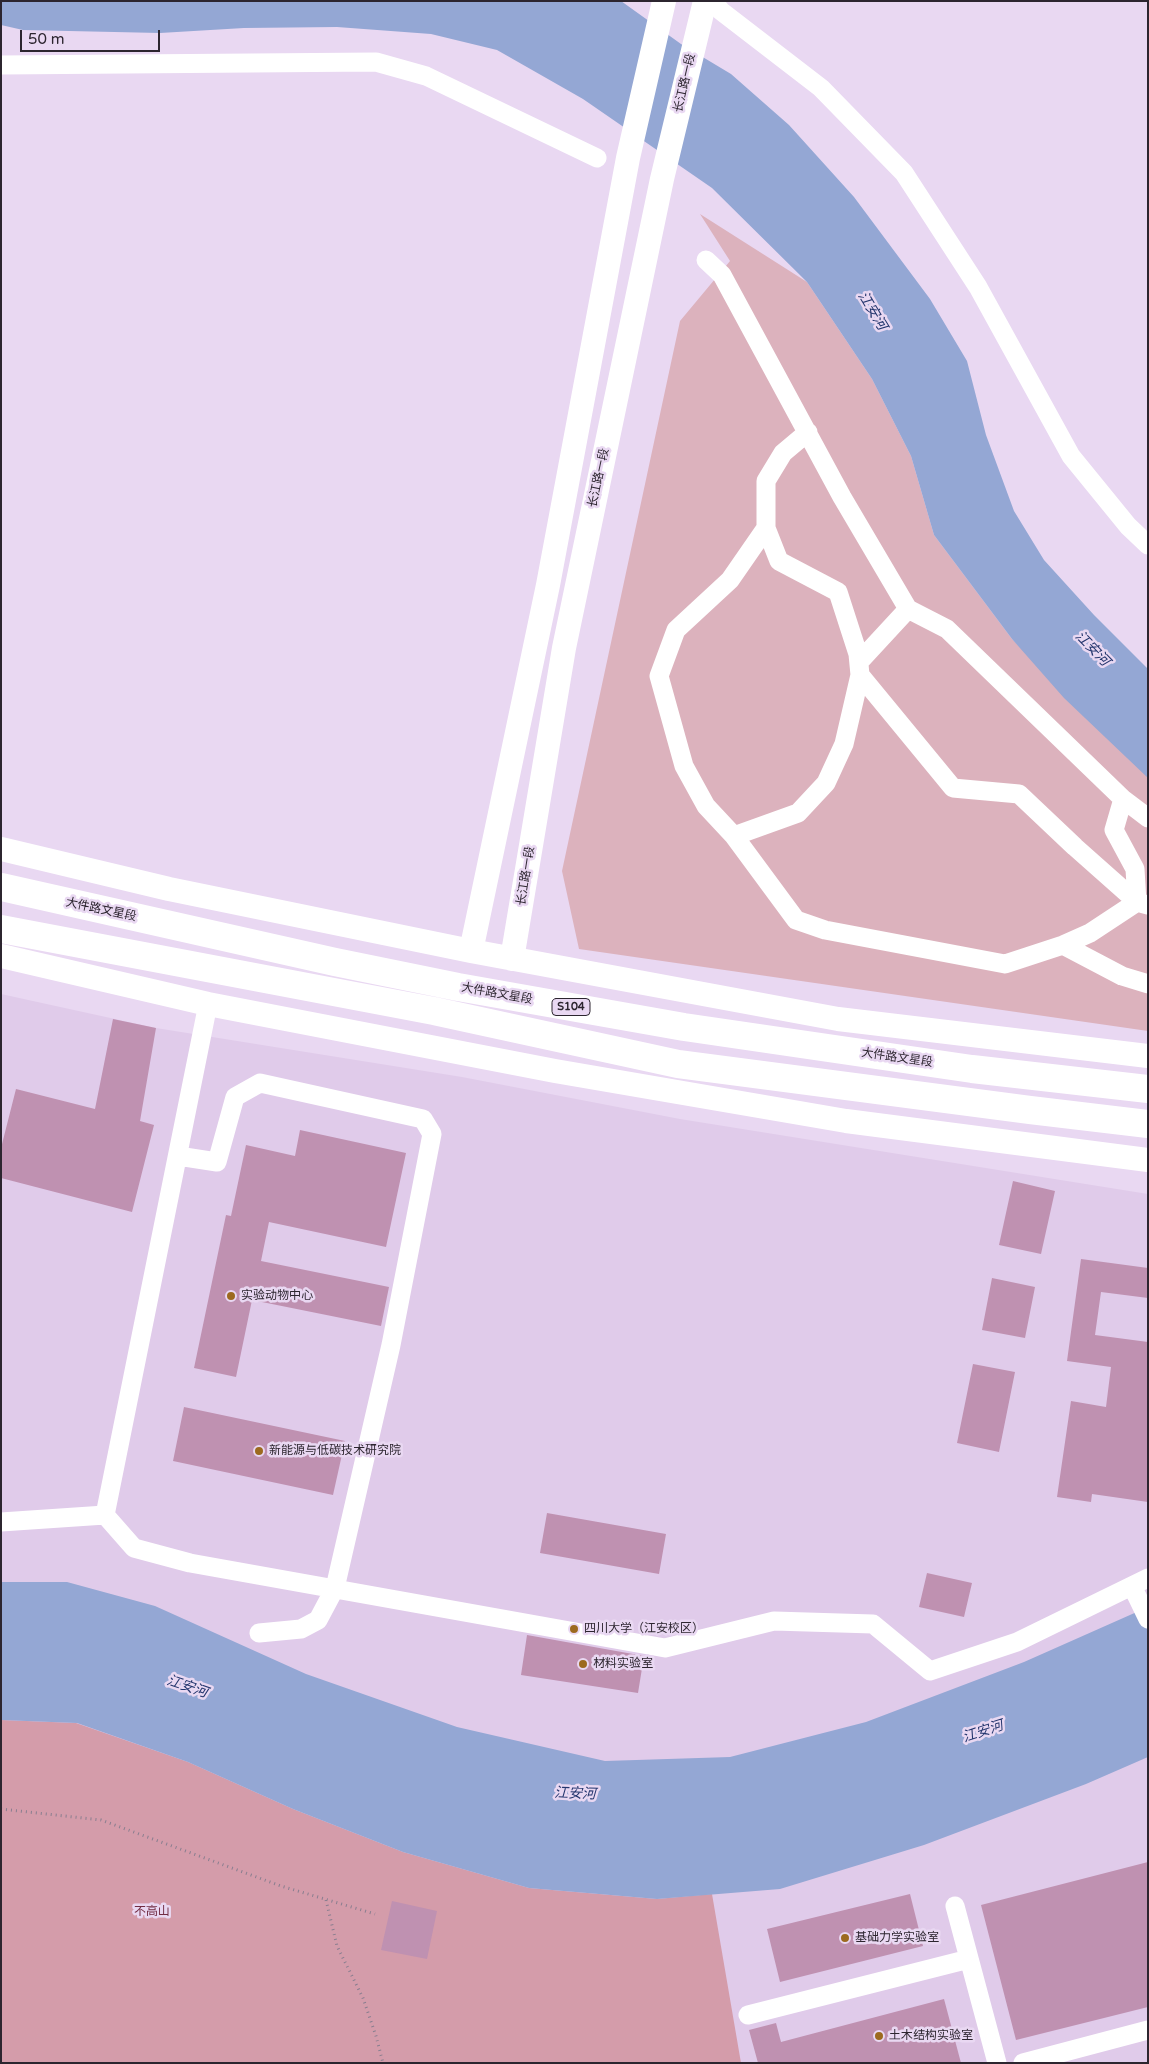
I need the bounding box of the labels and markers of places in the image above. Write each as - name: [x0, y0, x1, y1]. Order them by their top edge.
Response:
- place label: 实验动物中心: [241, 1289, 313, 1303]
- marker: 实验动物中心: [225, 1290, 237, 1302]
- place label: 新能源与低碳技术研究院: [269, 1444, 401, 1458]
- marker: 新能源与低碳技术研究院: [253, 1445, 265, 1457]
- place label: 四川大学（江安校区）: [584, 1622, 704, 1636]
- marker: 四川大学（江安校区）: [568, 1623, 580, 1635]
- place label: 材料实验室: [593, 1657, 653, 1671]
- marker: 材料实验室: [577, 1658, 589, 1670]
- place label: 基础力学实验室: [855, 1931, 939, 1945]
- marker: 基础力学实验室: [839, 1932, 851, 1944]
- place label: 土木结构实验室: [889, 2029, 973, 2043]
- marker: 土木结构实验室: [873, 2030, 885, 2042]

